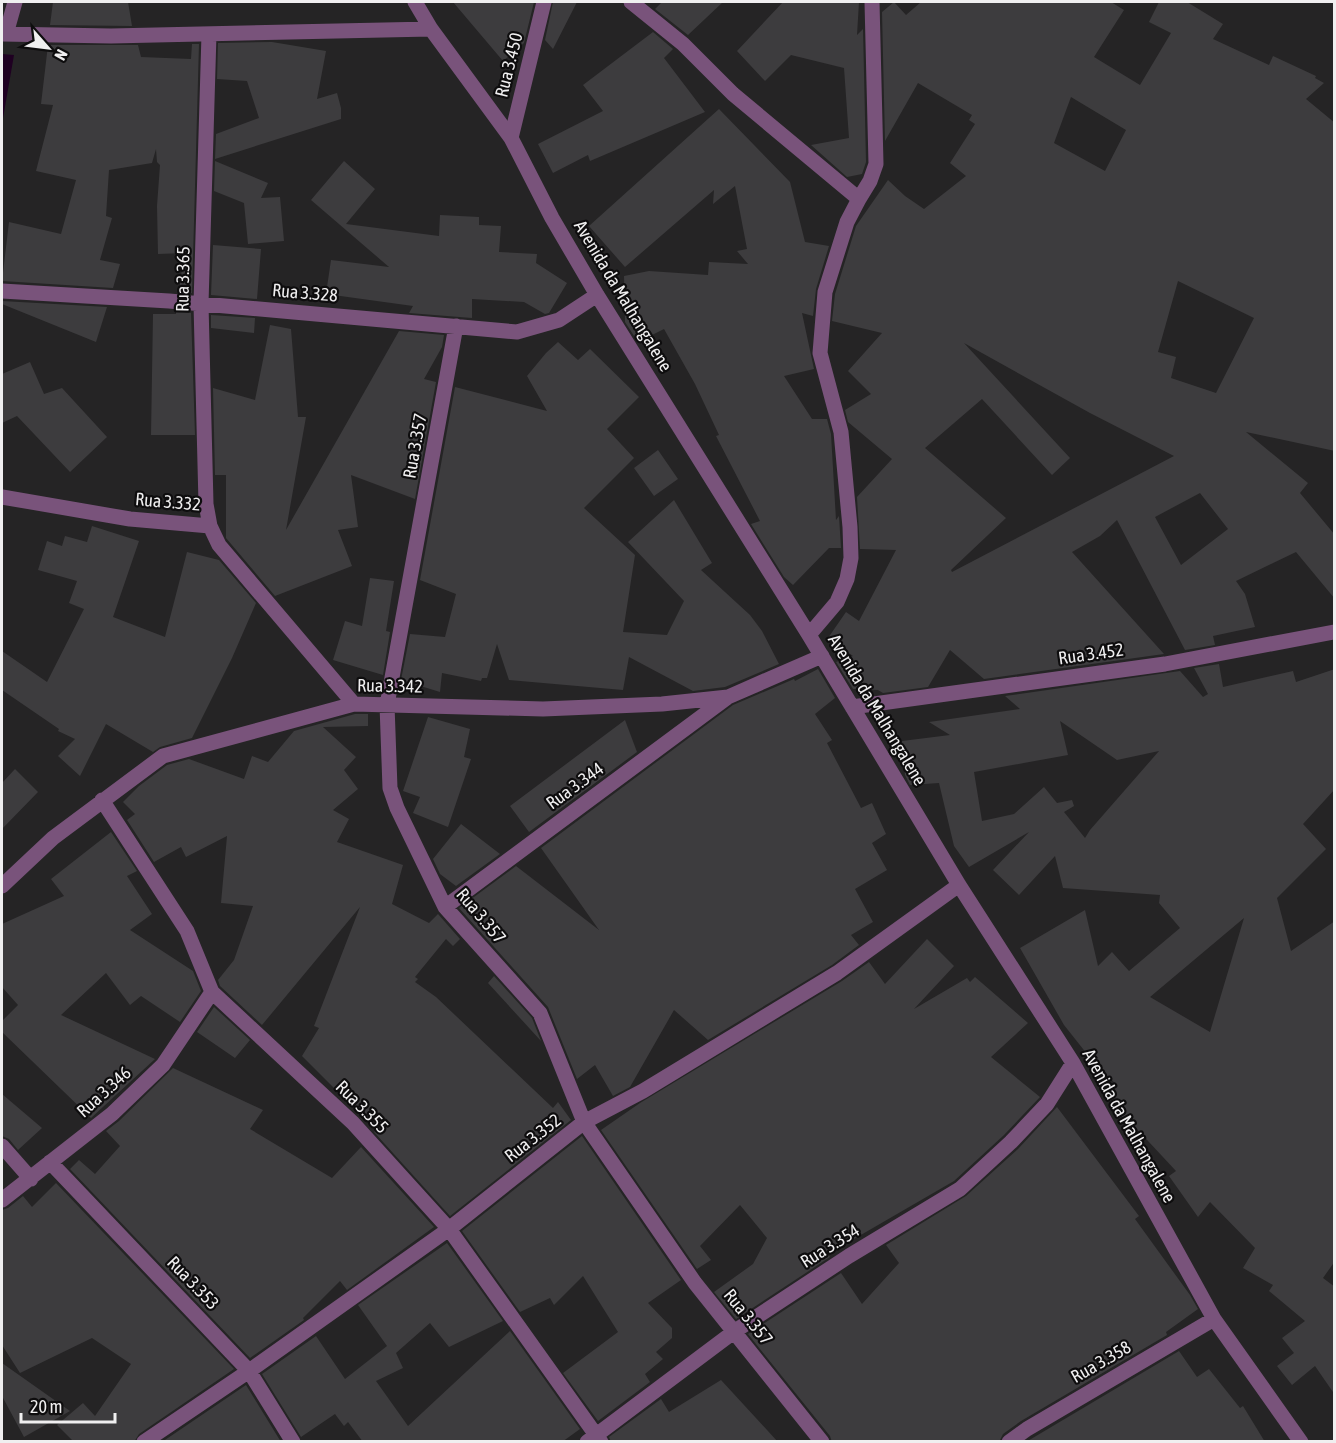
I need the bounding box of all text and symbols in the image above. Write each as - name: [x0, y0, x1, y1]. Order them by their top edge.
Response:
- north arrow: [18, 18, 78, 78]
- street label: Rua 3.450: [490, 31, 527, 99]
- text: N: [51, 47, 71, 63]
- street label: Avenida da Malhangalene: [570, 216, 677, 375]
- street label: Rua 3.365: [171, 246, 194, 312]
- street label: Rua 3.328: [271, 279, 339, 306]
- street label: Rua 3.357: [398, 412, 431, 480]
- street label: Rua 3.332: [134, 488, 202, 515]
- street label: Avenida da Malhangalene: [824, 630, 931, 789]
- street label: Rua 3.452: [1057, 639, 1125, 668]
- street label: Rua 3.342: [357, 674, 423, 697]
- street label: Rua 3.344: [542, 758, 607, 813]
- street label: Rua 3.357: [452, 884, 511, 948]
- street label: Avenida da Malhangalene: [1078, 1045, 1180, 1206]
- street label: Rua 3.346: [72, 1062, 135, 1121]
- street label: Rua 3.355: [332, 1076, 393, 1137]
- street label: Rua 3.352: [500, 1109, 565, 1166]
- street label: Rua 3.354: [796, 1219, 863, 1272]
- street label: Rua 3.353: [163, 1252, 224, 1314]
- street label: Rua 3.357: [720, 1285, 777, 1349]
- street label: Rua 3.358: [1067, 1336, 1134, 1387]
- scale bar: [21, 1386, 116, 1424]
- text: 20 m: [30, 1396, 62, 1417]

